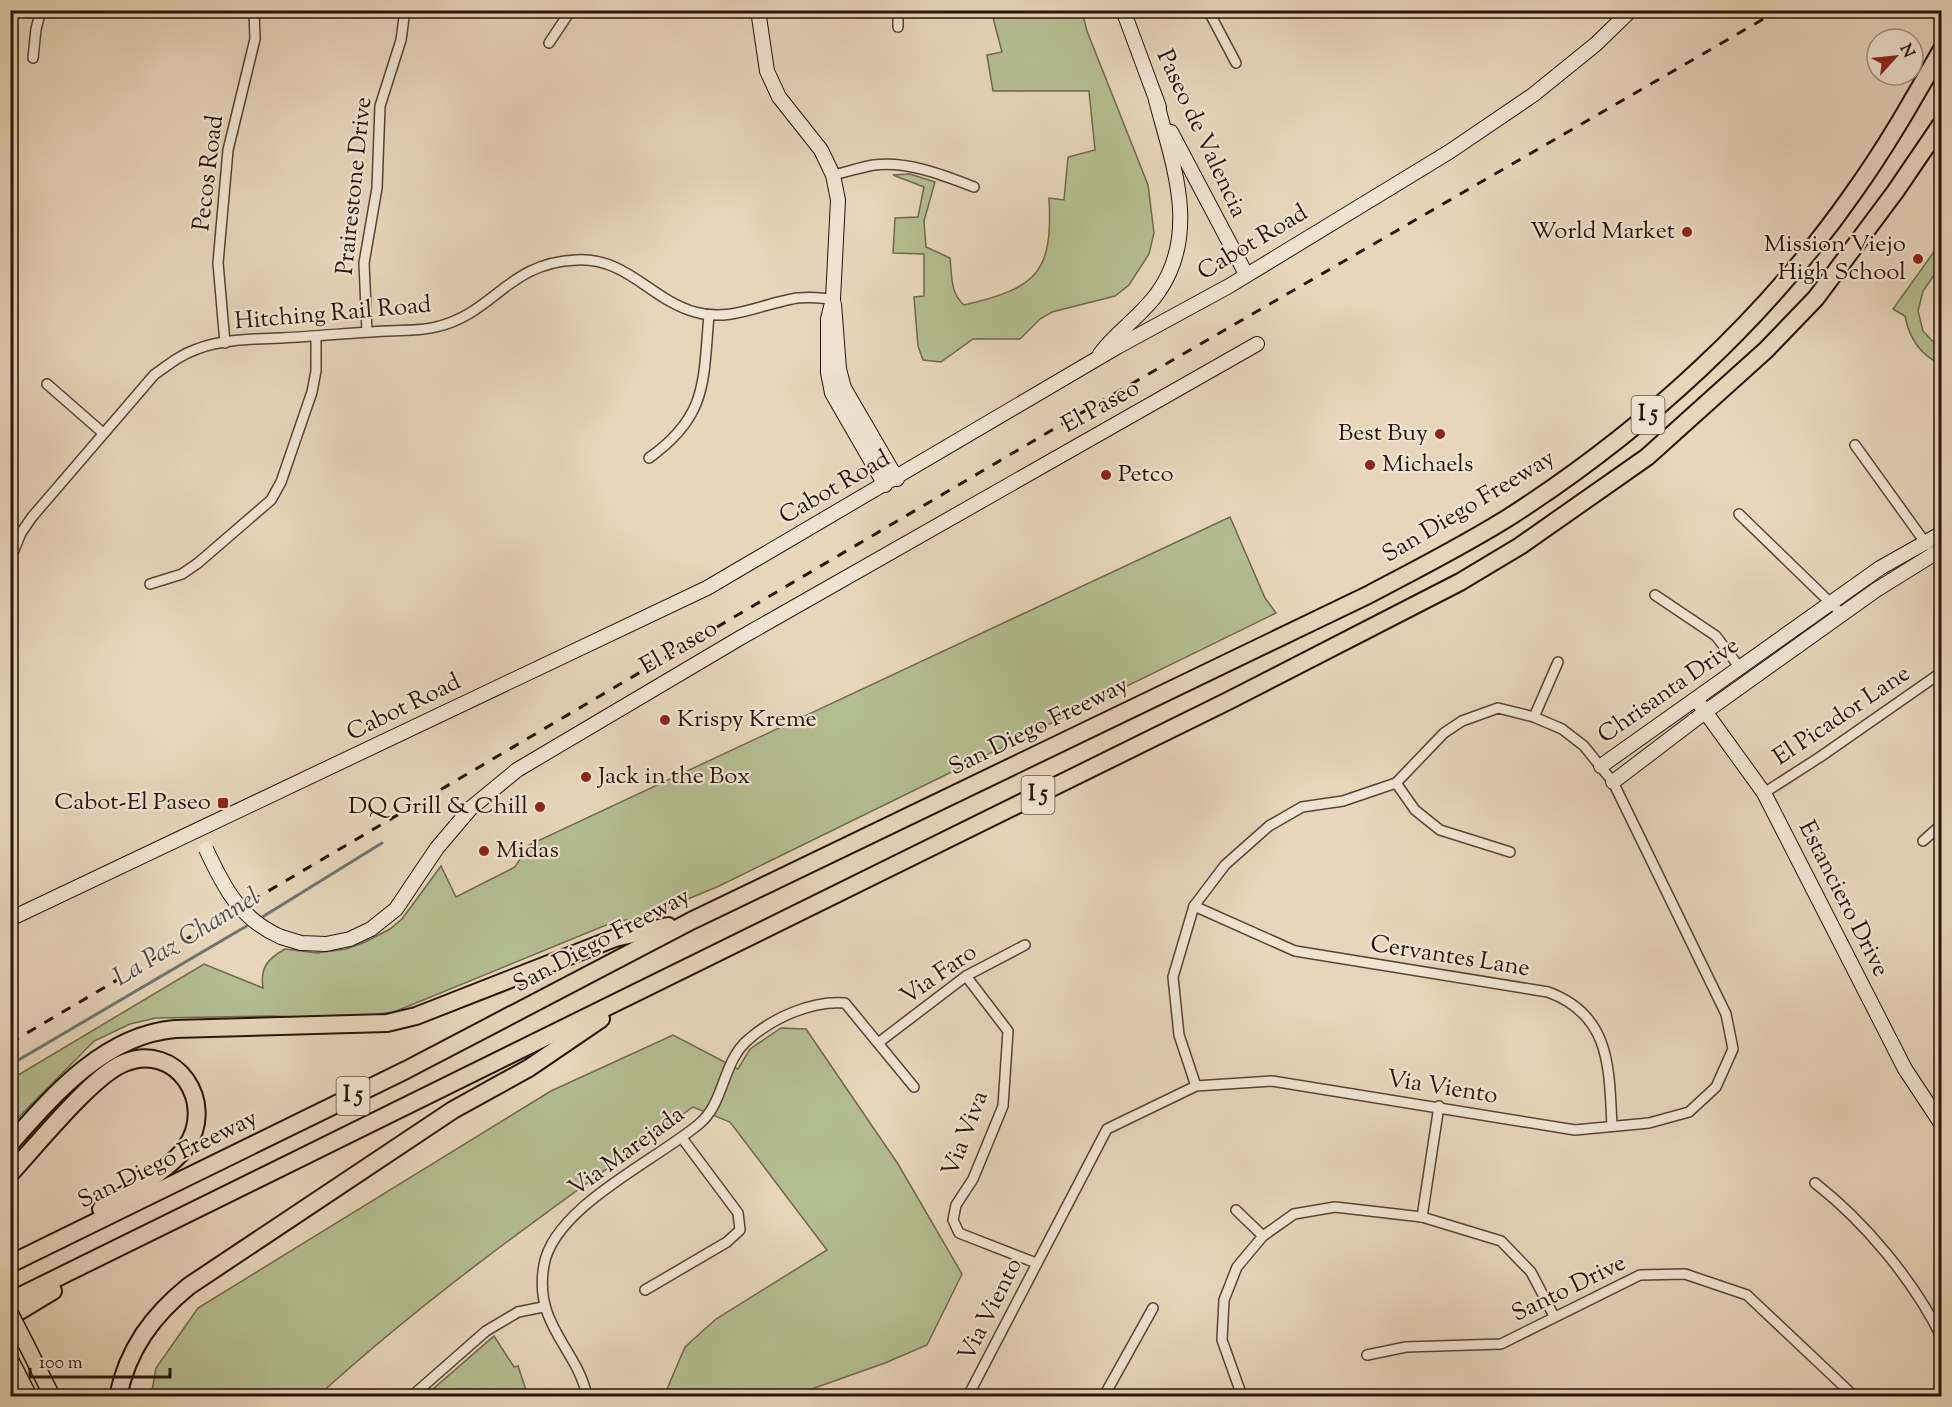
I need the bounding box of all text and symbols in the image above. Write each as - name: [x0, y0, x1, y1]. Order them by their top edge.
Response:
- north arrow: [1865, 27, 1925, 87]
- text: N: [1893, 40, 1919, 62]
- street label: Paseo de Valencia: [1147, 44, 1255, 224]
- street label: Prairestone Drive: [329, 95, 381, 277]
- street label: Pecos Road: [185, 113, 233, 233]
- street label: Cabot Road: [1191, 196, 1315, 289]
- place label: World Market: [1530, 215, 1675, 249]
- marker: World Market: [1680, 225, 1694, 239]
- place label: Mission Viejo High School: [1764, 228, 1906, 290]
- marker: Mission Viejo High School: [1911, 252, 1925, 266]
- street label: Hitching Rail Road: [233, 288, 433, 340]
- street label: El Paseo: [1056, 372, 1146, 442]
- road number: I 5: [1632, 396, 1664, 434]
- place label: Best Buy: [1338, 417, 1428, 451]
- marker: Best Buy: [1433, 427, 1447, 441]
- street label: Cabot Road: [773, 442, 897, 534]
- street label: San Diego Freeway: [1376, 442, 1562, 572]
- place label: Michaels: [1382, 448, 1474, 482]
- place label: Petco: [1118, 458, 1174, 492]
- marker: Michaels: [1363, 458, 1377, 472]
- marker: Petco: [1099, 468, 1113, 482]
- street label: El Paseo: [634, 612, 724, 684]
- street label: Chrisanta Drive: [1591, 630, 1747, 752]
- street label: El Picador Lane: [1767, 657, 1917, 775]
- street label: Cabot Road: [341, 666, 467, 750]
- street label: San Diego Freeway: [943, 669, 1135, 785]
- place label: Krispy Kreme: [677, 703, 817, 737]
- marker: Krispy Kreme: [658, 713, 672, 727]
- place label: Jack in the Box: [596, 760, 750, 794]
- marker: Jack in the Box: [579, 770, 593, 784]
- road number: I 5: [1022, 776, 1054, 814]
- place label: Cabot-El Paseo: [54, 786, 211, 820]
- place label: DQ Grill & Chill: [348, 790, 528, 824]
- marker: Cabot-El Paseo: [216, 796, 230, 810]
- marker: DQ Grill & Chill: [533, 800, 547, 814]
- street label: Estanciero Drive: [1789, 815, 1897, 983]
- place label: Midas: [496, 834, 559, 868]
- marker: Midas: [477, 844, 491, 858]
- water label: La Paz Channel: [106, 879, 268, 997]
- street label: San Diego Freeway: [508, 880, 697, 1002]
- street label: Cervantes Lane: [1368, 928, 1532, 986]
- street label: Via Faro: [894, 936, 984, 1014]
- street label: Via Viento: [1384, 1062, 1500, 1114]
- road number: I 5: [336, 1077, 370, 1115]
- street label: Via Viva: [934, 1086, 998, 1182]
- street label: Via Marejada: [562, 1098, 692, 1206]
- street label: San Diego Freeway: [72, 1102, 264, 1218]
- street label: Santo Drive: [1506, 1247, 1632, 1331]
- street label: Via Viento: [950, 1252, 1032, 1368]
- scale bar: [30, 1341, 170, 1379]
- text: 100 m: [39, 1351, 83, 1377]

